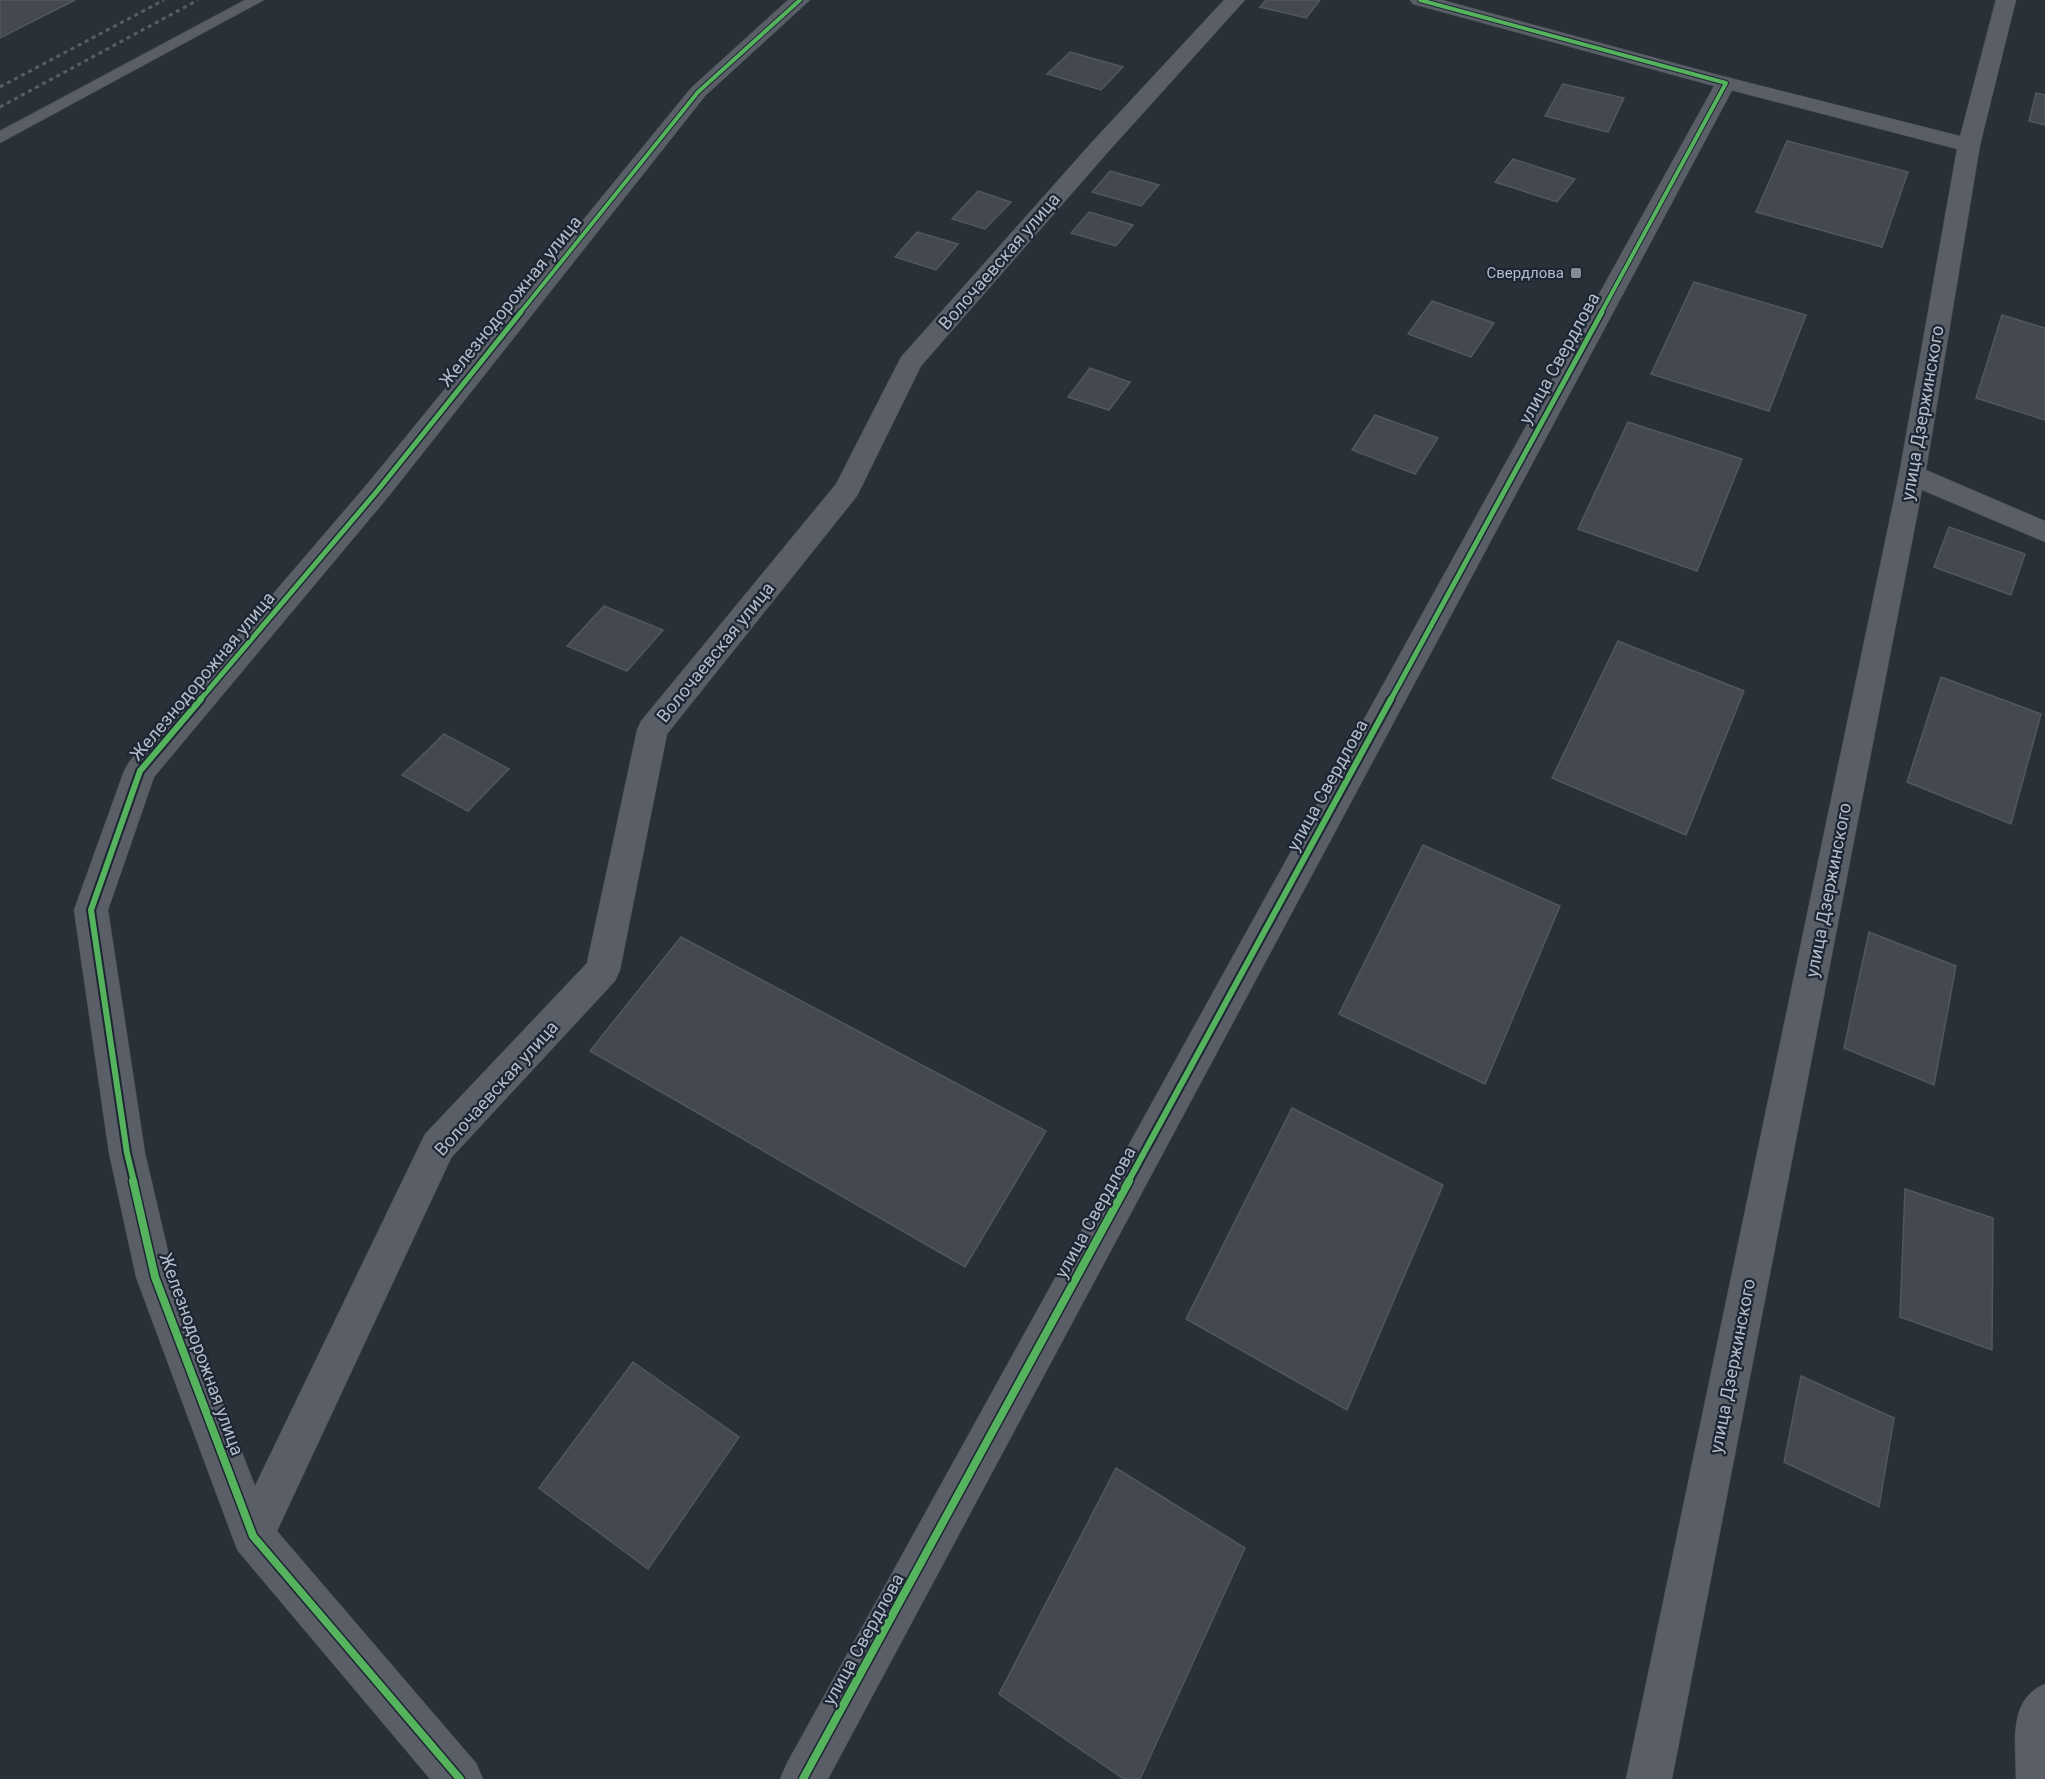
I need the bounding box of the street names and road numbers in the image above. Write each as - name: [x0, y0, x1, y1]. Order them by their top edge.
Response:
- street label: Волочаевская улица: [934, 188, 1064, 334]
- street label: Железнодорожная улица: [435, 211, 585, 391]
- street label: улица Свердлова: [1514, 289, 1604, 427]
- street label: улица Дзержинского: [1896, 324, 1948, 502]
- street label: Волочаевская улица: [652, 578, 778, 726]
- street label: Железнодорожная улица: [125, 587, 279, 765]
- street label: улица Свердлова: [1282, 716, 1372, 854]
- street label: улица Дзержинского: [1801, 801, 1855, 979]
- street label: Волочаевская улица: [430, 1016, 562, 1160]
- street label: улица Свердлова: [1050, 1143, 1140, 1281]
- street label: Железнодорожная улица: [156, 1250, 248, 1458]
- street label: улица Дзержинского: [1705, 1277, 1759, 1455]
- street label: улица Свердлова: [818, 1570, 908, 1708]

